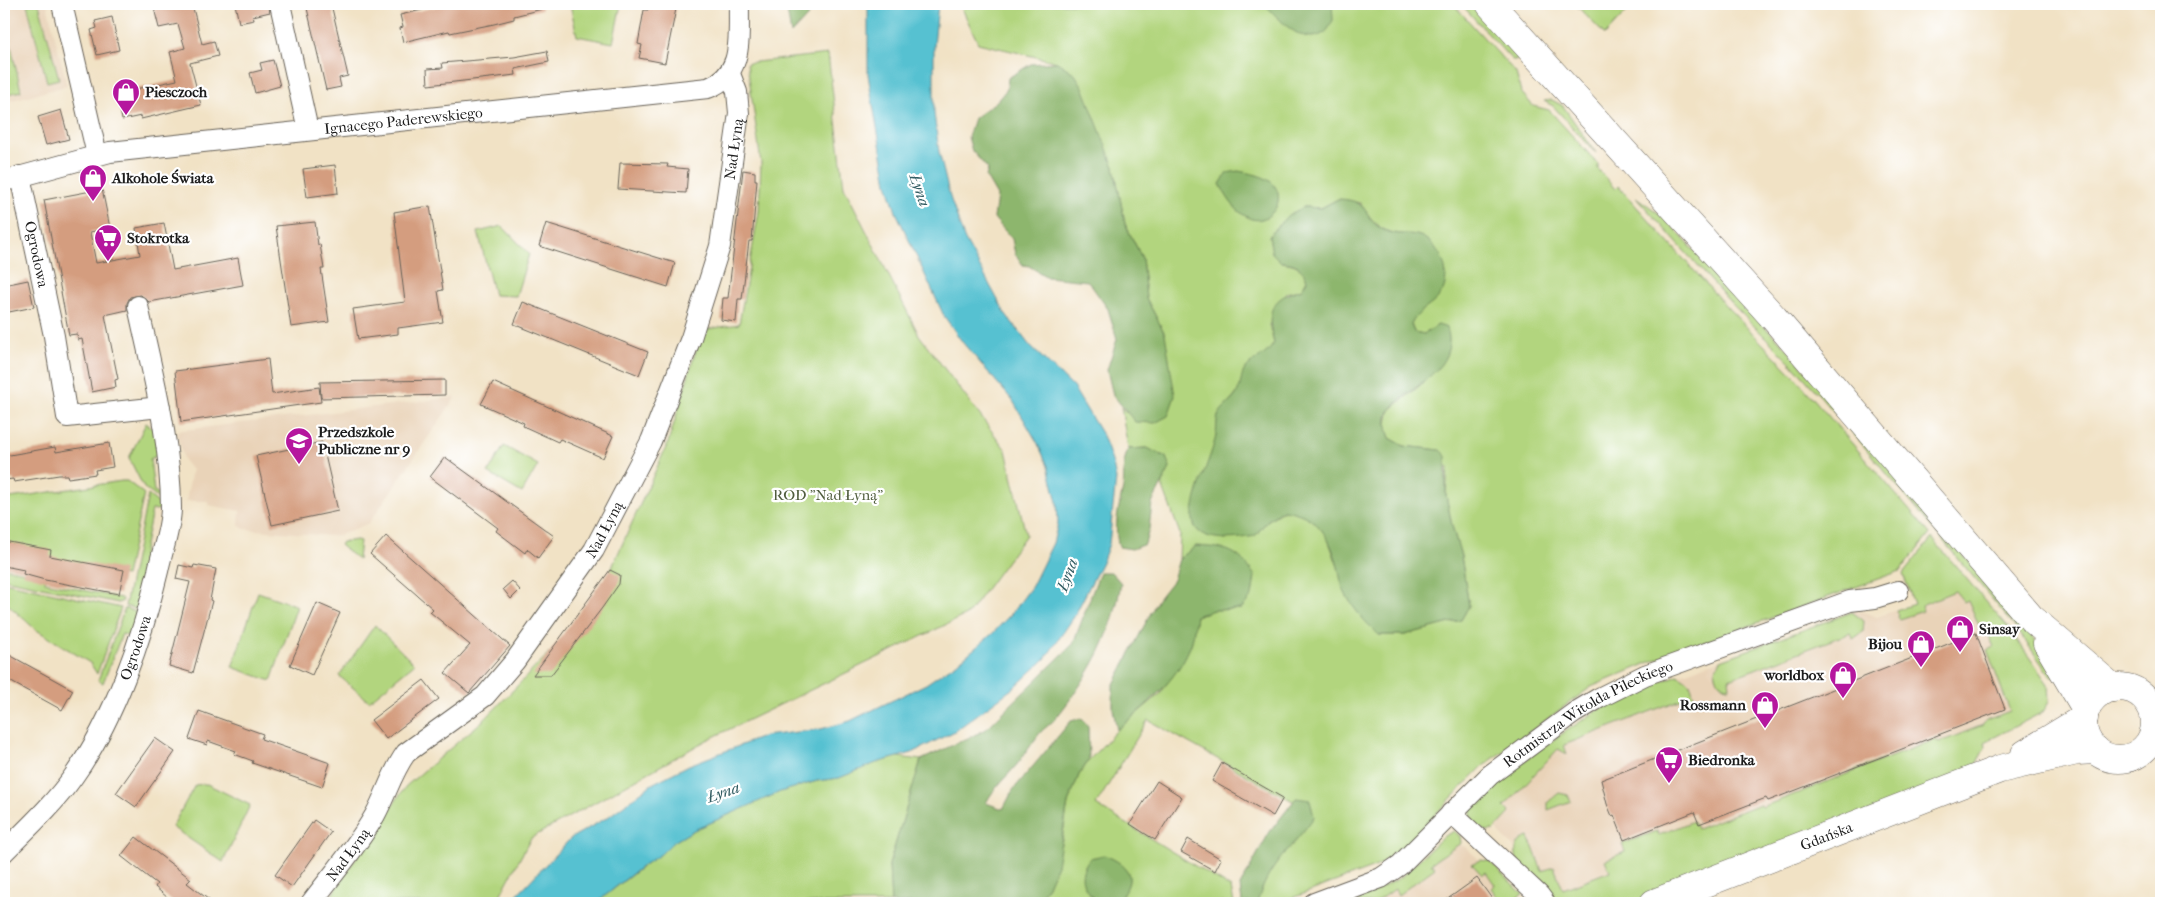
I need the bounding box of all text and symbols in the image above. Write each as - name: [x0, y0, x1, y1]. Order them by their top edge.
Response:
- shop icon: Piesczoch: [111, 77, 141, 116]
- place label: Piesczoch: [145, 83, 208, 101]
- street label: Ignacego Paderewskiego: [323, 103, 484, 138]
- street label: Nad Łyną: [721, 116, 747, 181]
- shop icon: Alkohole Świata: [78, 163, 108, 202]
- place label: Alkohole Świata: [111, 169, 215, 187]
- water label: Łyna: [905, 170, 934, 209]
- street label: Ogrodowa: [21, 219, 53, 290]
- supermarket icon: Stokrotka: [93, 223, 123, 262]
- place label: Stokrotka: [127, 229, 190, 247]
- place label: Przedszkole Publiczne nr 9: [318, 423, 410, 458]
- school or university icon: Przedszkole Publiczne nr 9: [284, 426, 314, 465]
- park label: ROD "Nad Łyną": [773, 486, 883, 504]
- street label: Nad Łyną: [582, 497, 627, 562]
- water label: Łyna: [1052, 556, 1082, 595]
- street label: Ogrodowa: [116, 612, 155, 683]
- shop icon: Sinsay: [1945, 614, 1975, 653]
- place label: Sinsay: [1979, 620, 2021, 638]
- shop icon: Bijou: [1906, 629, 1936, 668]
- place label: Bijou: [1868, 635, 1903, 653]
- street label: Rotmistrza Witolda Pileckiego: [1499, 657, 1676, 771]
- shop icon: worldbox: [1828, 660, 1858, 699]
- place label: worldbox: [1763, 666, 1824, 684]
- shop icon: Rossmann: [1750, 690, 1780, 729]
- place label: Rossmann: [1680, 696, 1746, 714]
- supermarket icon: Biedronka: [1654, 745, 1684, 784]
- place label: Biedronka: [1688, 751, 1756, 769]
- water label: Łyna: [703, 778, 742, 807]
- street label: Gdańska: [1798, 818, 1856, 854]
- street label: Nad Łyną: [322, 824, 374, 885]

